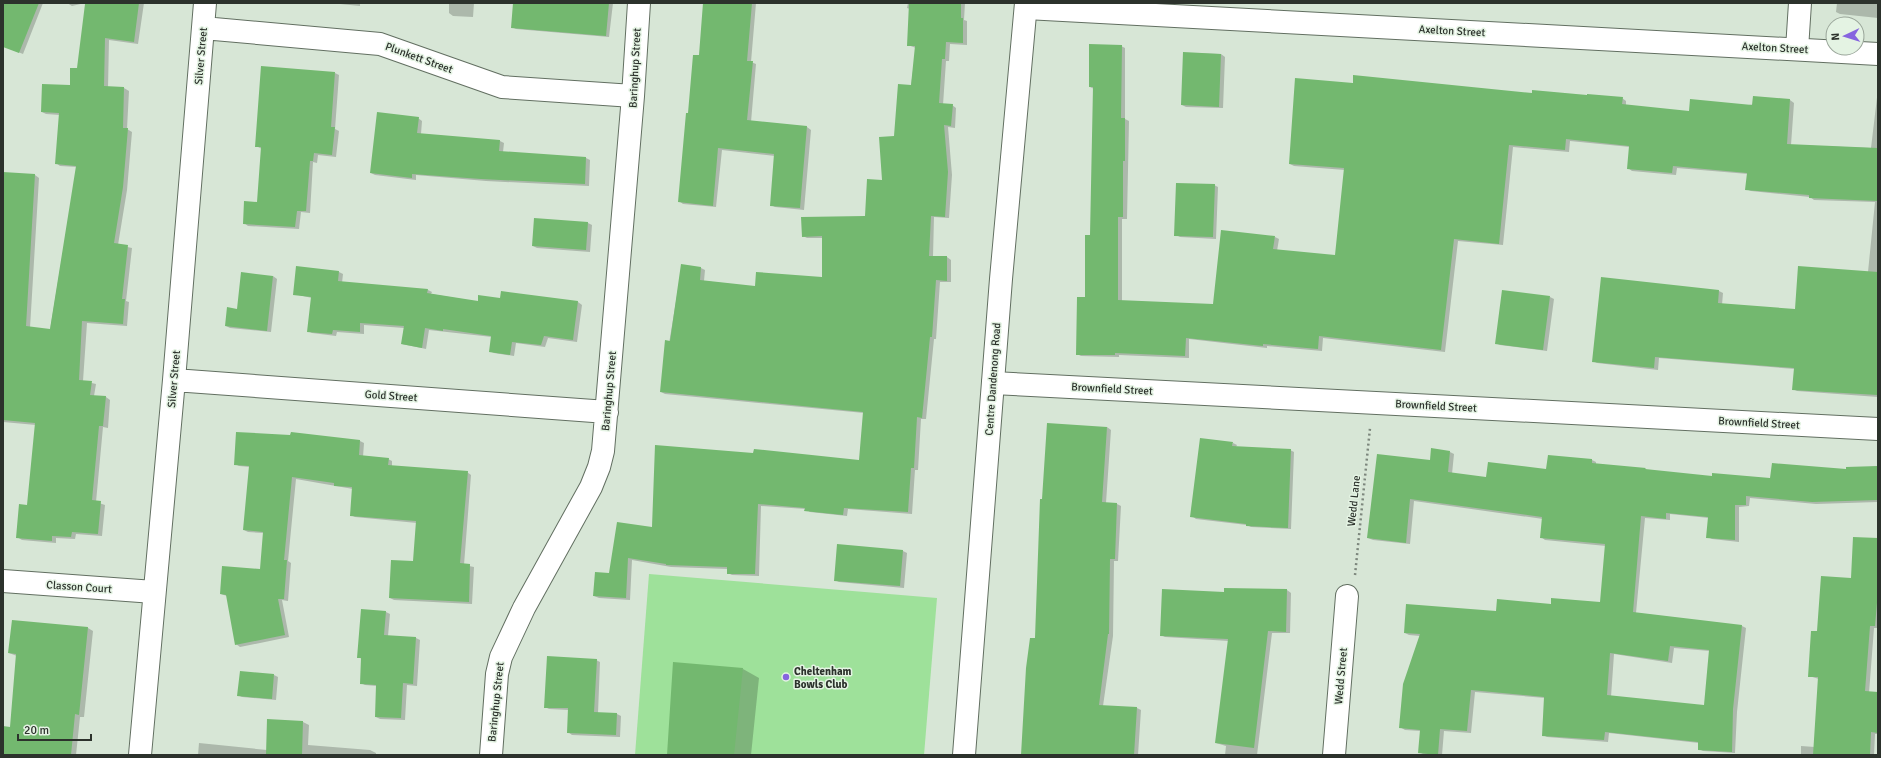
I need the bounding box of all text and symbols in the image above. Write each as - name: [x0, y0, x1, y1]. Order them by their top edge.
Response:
- north arrow: [1825, 16, 1865, 56]
- street label: Axelton Street: [1418, 23, 1486, 39]
- street label: Silver Street: [192, 27, 210, 85]
- street label: Baringhup Street: [626, 27, 644, 108]
- text: N: [1829, 32, 1842, 41]
- street label: Plunkett Street: [383, 40, 455, 76]
- street label: Axelton Street: [1741, 40, 1809, 56]
- street label: Centre Dandenong Road: [983, 322, 1003, 436]
- street label: Silver Street: [165, 350, 183, 408]
- street label: Baringhup Street: [599, 350, 619, 432]
- street label: Brownfield Street: [1071, 380, 1153, 398]
- street label: Gold Street: [364, 388, 418, 404]
- street label: Brownfield Street: [1395, 397, 1477, 415]
- street label: Brownfield Street: [1718, 414, 1800, 432]
- street label: Wedd Lane: [1345, 475, 1363, 527]
- street label: Classon Court: [46, 578, 112, 596]
- street label: Wedd Street: [1332, 647, 1350, 705]
- street label: Baringhup Street: [485, 661, 507, 743]
- place label: Cheltenham Bowls Club: [794, 665, 852, 691]
- marker: Cheltenham Bowls Club: [781, 672, 791, 682]
- scale bar: [18, 716, 91, 742]
- text: 20 m: [24, 723, 49, 738]

